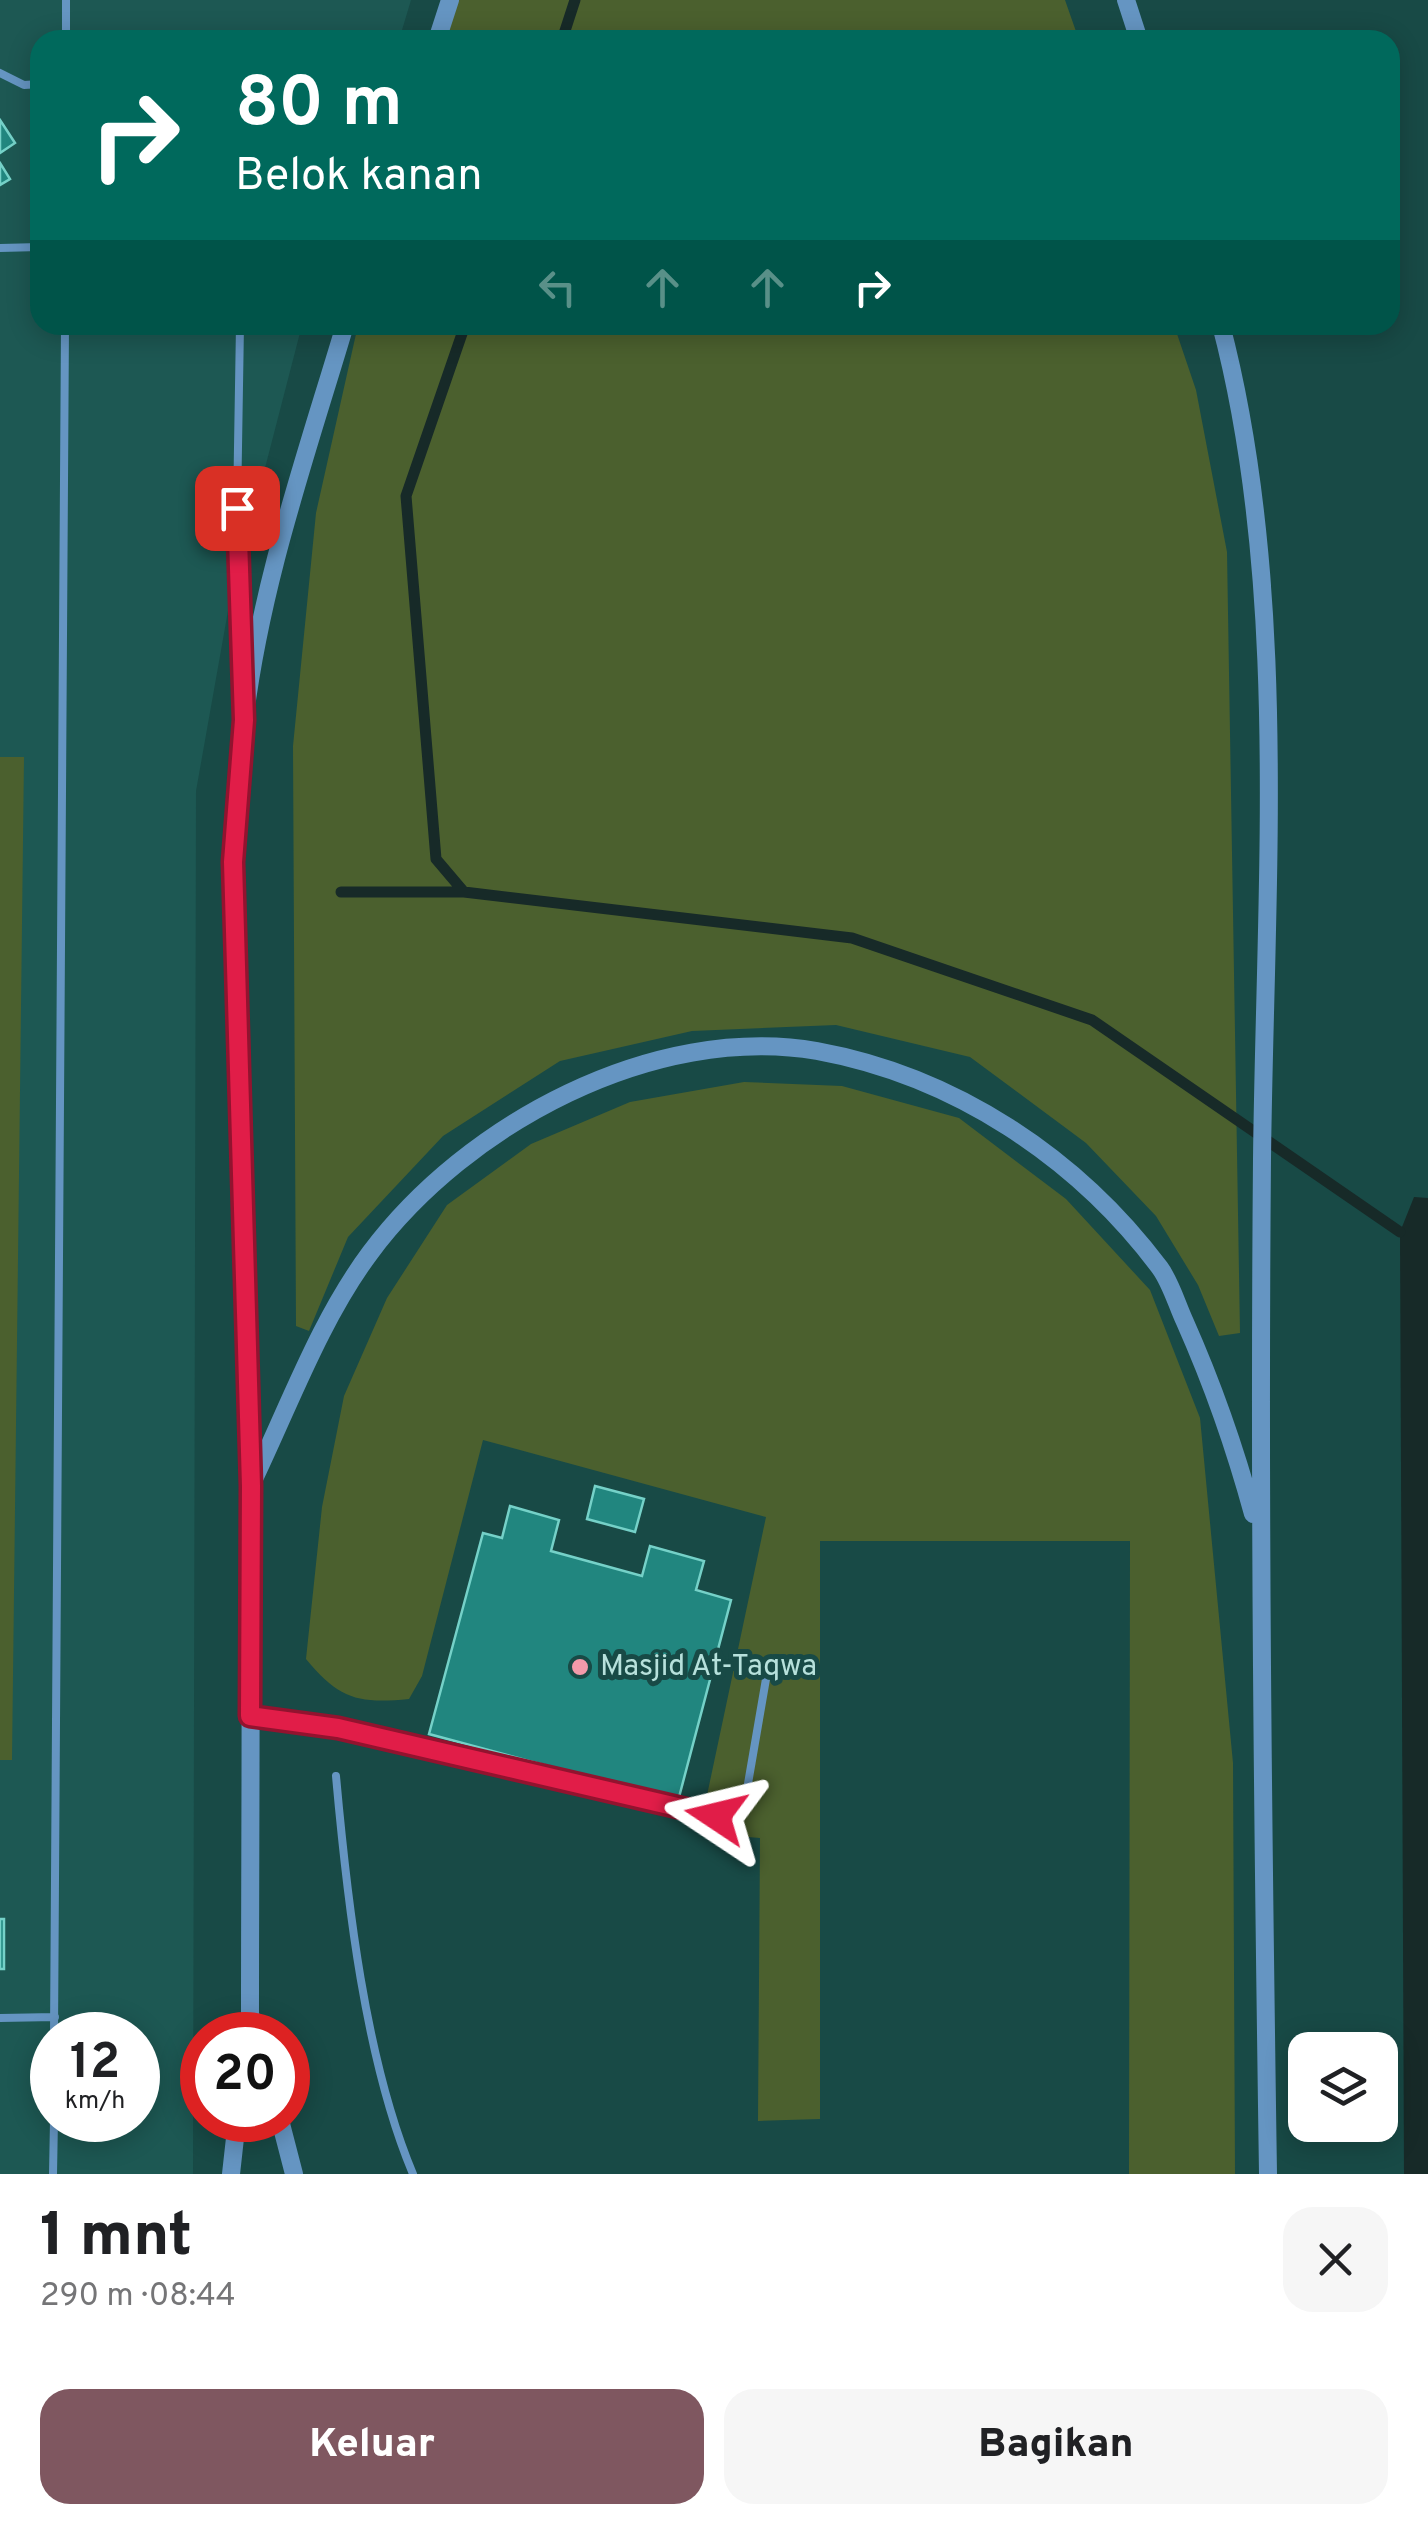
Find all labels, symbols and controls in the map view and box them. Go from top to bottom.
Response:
text: 80 m [235,62,403,151]
icon: right [70,70,200,200]
text: Belok kanan [235,149,483,206]
icon: left [530,260,585,315]
icon: ahead [635,260,690,315]
icon: ahead [740,260,795,315]
icon: right [845,260,900,315]
pin [195,466,280,551]
icon: arrive [210,481,265,536]
place label: Masjid At-Taqwa [600,1649,817,1686]
marker: Masjid At-Taqwa [569,1656,591,1678]
position arrow [664,1764,768,1868]
speed limit sign: 20 [180,2012,310,2142]
map controls [1288,2032,1398,2142]
button: layers [1288,2032,1398,2142]
text: 12 [70,2033,120,2096]
text: km/h [65,2086,125,2118]
text: 1 mnt [40,2201,192,2277]
button: close [1283,2207,1388,2312]
text: 290 m · 08:44 [40,2277,236,2317]
button: Keluar [40,2389,704,2504]
button: Bagikan [724,2389,1388,2504]

